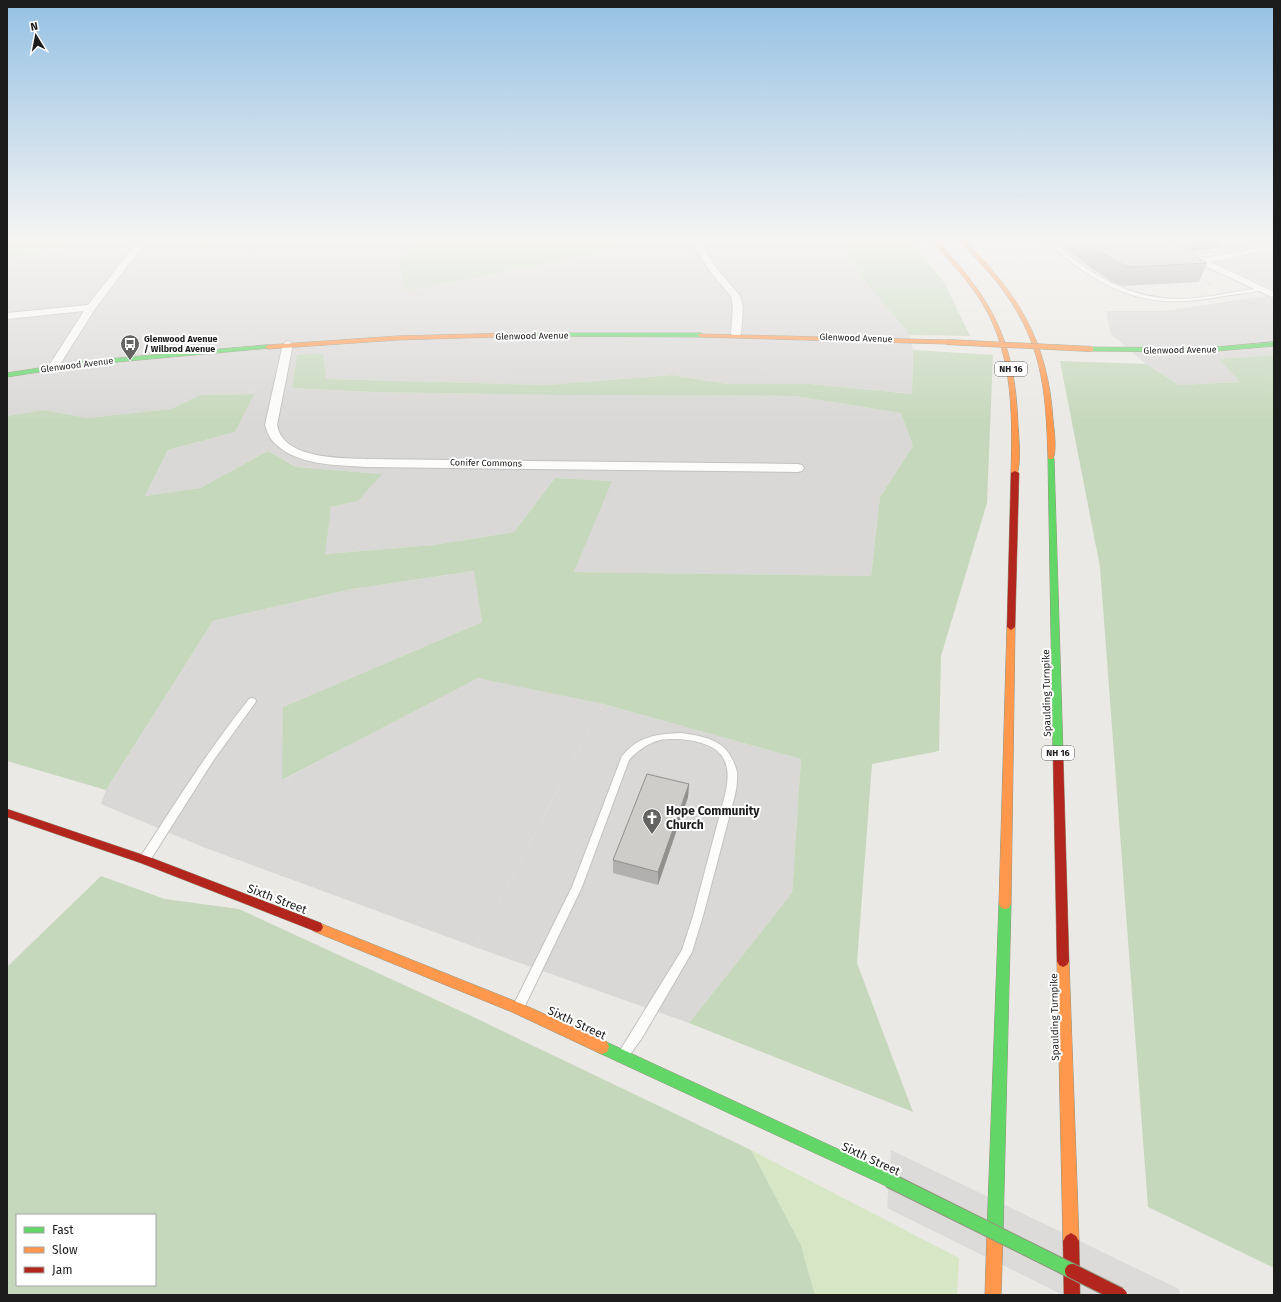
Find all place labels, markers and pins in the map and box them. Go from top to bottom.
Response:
bus stop icon: Glenwood Avenue / Wilbrod Avenue [119,333,141,361]
place label: Glenwood Avenue / Wilbrod Avenue [144,334,218,354]
place label: Hope Community Church [666,804,760,832]
church icon: Hope Community Church [641,807,663,835]

